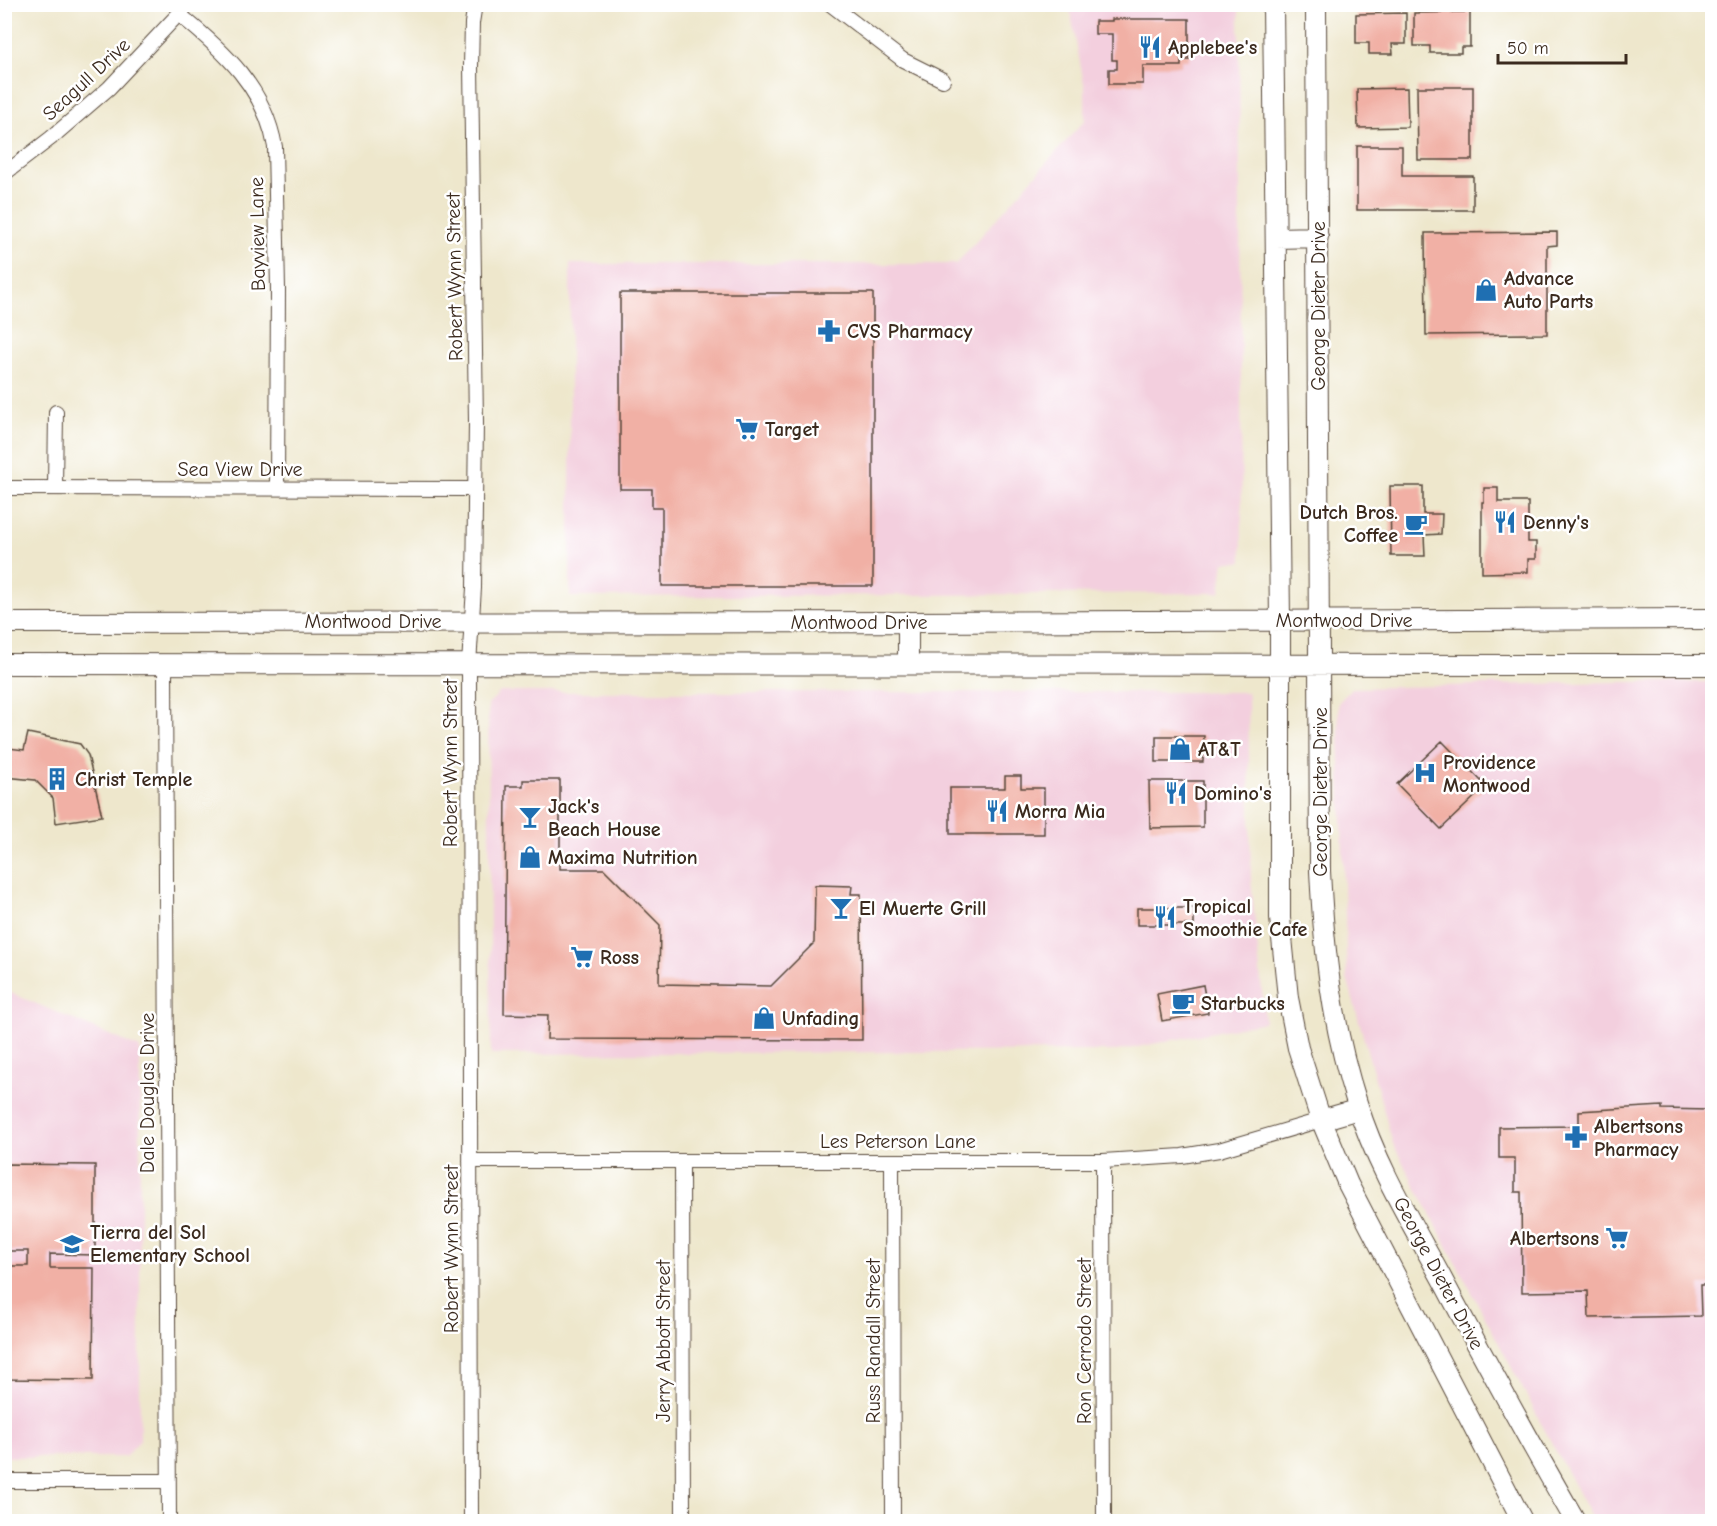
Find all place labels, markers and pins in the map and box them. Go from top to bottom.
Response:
restaurant icon: Applebee's [1137,34,1163,60]
place label: Applebee's [1168,36,1257,59]
place label: Advance Auto Parts [1504,267,1593,313]
shop icon: Advance Auto Parts [1473,277,1499,303]
pharmacy icon: CVS Pharmacy [816,318,842,344]
place label: CVS Pharmacy [847,320,973,343]
supermarket icon: Target [734,416,760,442]
place label: Target [765,418,819,441]
place label: Dutch Bros. Coffee [1300,501,1398,547]
restaurant icon: Denny's [1492,509,1518,535]
cafe icon: Dutch Bros. Coffee [1403,511,1429,537]
place label: Denny's [1523,511,1589,534]
shop icon: AT&T [1167,736,1193,762]
place label: AT&T [1198,738,1241,761]
place label: Providence Montwood [1443,751,1536,797]
hospital icon: Providence Montwood [1412,760,1438,786]
building icon: Christ Temple [44,766,70,792]
place label: Christ Temple [75,768,192,791]
restaurant icon: Domino's [1163,780,1189,806]
place label: Domino's [1194,782,1271,805]
place label: Jack's Beach House [548,795,661,841]
restaurant icon: Morra Mia [984,798,1010,824]
place label: Morra Mia [1015,800,1105,823]
bar icon: Jack's Beach House [517,804,543,830]
shop icon: Maxima Nutrition [517,844,543,870]
place label: Maxima Nutrition [548,846,698,869]
bar icon: El Muerte Grill [828,895,854,921]
place label: Tropical Smoothie Cafe [1183,895,1308,941]
place label: El Muerte Grill [859,897,987,920]
restaurant icon: Tropical Smoothie Cafe [1152,904,1178,930]
supermarket icon: Ross [569,944,595,970]
place label: Ross [600,946,639,969]
cafe icon: Starbucks [1170,990,1196,1016]
place label: Starbucks [1201,992,1285,1015]
shop icon: Unfading [751,1005,777,1031]
place label: Unfading [782,1007,860,1030]
place label: Albertsons Pharmacy [1594,1115,1683,1161]
pharmacy icon: Albertsons Pharmacy [1563,1124,1589,1150]
place label: Tierra del Sol Elementary School [90,1221,250,1267]
supermarket icon: Albertsons [1604,1225,1630,1251]
place label: Albertsons [1510,1227,1599,1250]
school or university icon: Tierra del Sol Elementary School [59,1231,85,1257]

